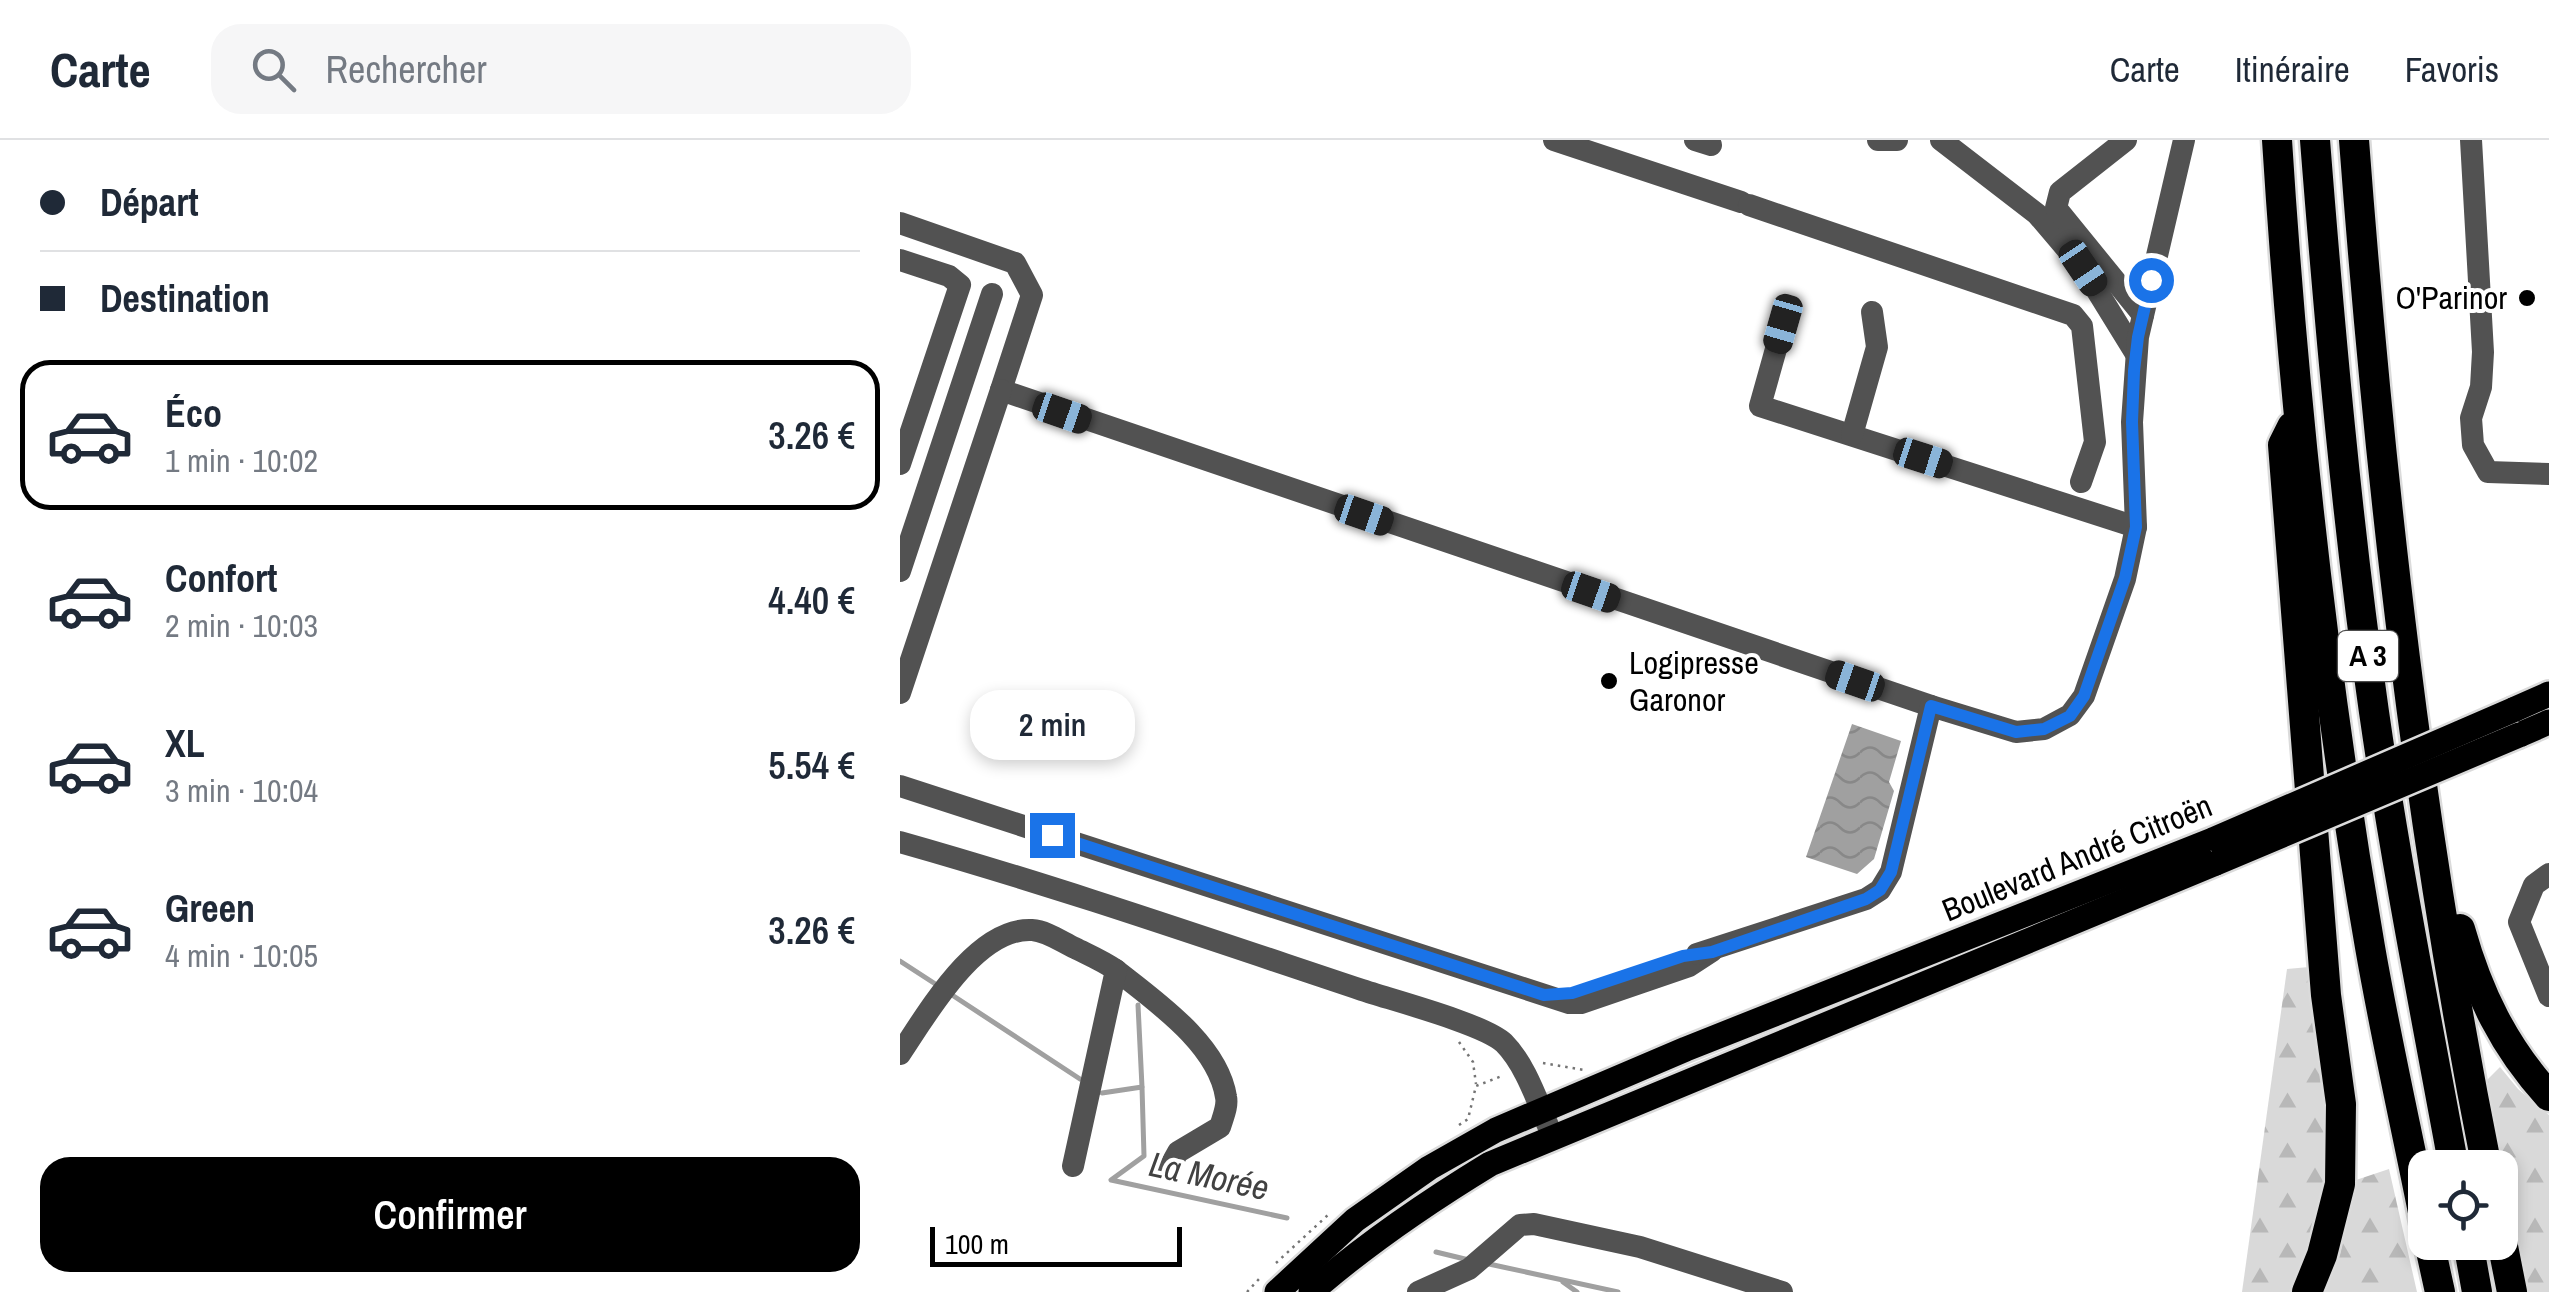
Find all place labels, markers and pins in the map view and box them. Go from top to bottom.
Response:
place label: O'Parinor [2396,276,2507,319]
marker: O'Parinor [2516,287,2538,309]
place label: Logipresse Garonor [1629,641,1759,721]
marker: Logipresse Garonor [1598,670,1620,692]

